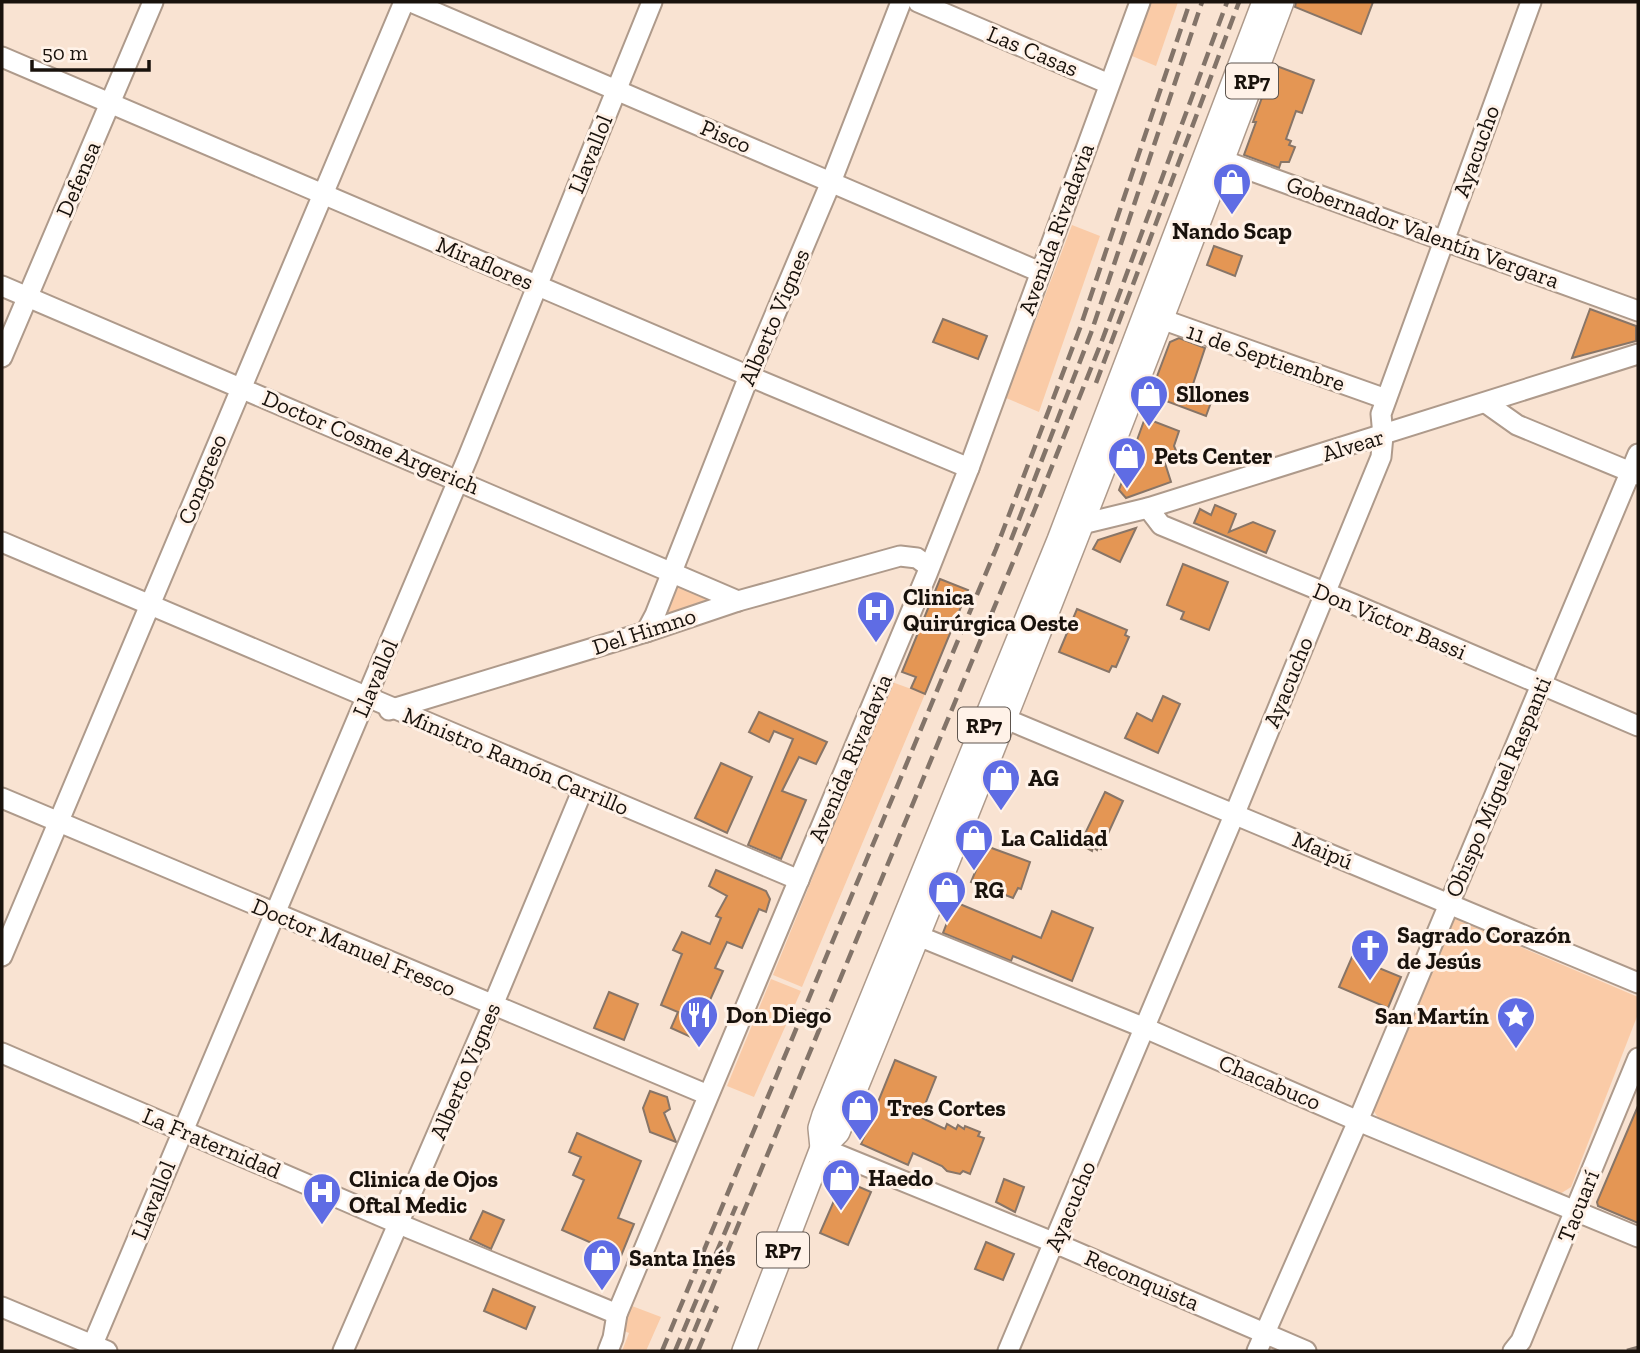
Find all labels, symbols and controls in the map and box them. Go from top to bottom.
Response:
street label: Las Casas [983,19,1083,83]
scale bar [32,28,149,72]
text: 50 m [42,40,88,65]
road number: RP7 [1226,64,1278,98]
street label: Ayacucho [1446,101,1506,201]
street label: Llavallol [562,111,618,197]
street label: Pisco [697,113,755,159]
street label: Defensa [50,137,106,221]
street label: Avenida Rivadavia [1012,140,1100,318]
shop icon: Nando Scap [1211,161,1253,216]
street label: Gobernador Valentín Vergara [1283,170,1563,294]
place label: Nando Scap [1172,217,1292,245]
street label: Miraflores [432,230,538,296]
street label: Alberto Vignes [733,244,815,390]
street label: 11 de Septiembre [1183,317,1349,397]
shop icon: Sllones [1128,373,1170,428]
place label: Sllones [1176,380,1249,408]
street label: Doctor Cosme Argerich [258,384,484,500]
street label: Alvear [1318,422,1388,468]
street label: Congreso [171,430,233,528]
shop icon: Pets Center [1106,435,1148,490]
place label: Pets Center [1154,442,1272,470]
street label: Don Víctor Bassi [1309,576,1471,666]
place label: Clinica Quirúrgica Oeste [903,583,1079,637]
hospital icon: Clinica Quirúrgica Oeste [855,589,897,644]
street label: Del Himno [589,601,699,661]
street label: Ayacucho [1257,632,1319,732]
street label: Llavallol [346,635,404,721]
street label: Avenida Rivadavia [802,670,898,846]
street label: Obispo Miguel Raspanti [1439,673,1557,901]
street label: Ministro Ramón Carrillo [399,701,633,821]
road number: RP7 [958,708,1010,742]
shop icon: AG [980,757,1022,812]
place label: AG [1028,764,1059,792]
shop icon: La Calidad [953,817,995,872]
place label: La Calidad [1001,824,1108,852]
street label: Maipú [1288,825,1358,875]
shop icon: RG [926,869,968,924]
place label: RG [974,876,1005,904]
street label: Doctor Manuel Fresco [248,891,460,1003]
place label: Sagrado Corazón de Jesús [1397,921,1571,975]
church icon: Sagrado Corazón de Jesús [1349,927,1391,982]
restaurant icon: Don Diego [678,994,720,1049]
place icon: San Martín [1495,995,1537,1050]
street label: Alberto Vignes [424,998,506,1144]
place label: Don Diego [726,1001,831,1029]
place label: San Martín [1375,1002,1489,1030]
street label: Chacabuco [1215,1048,1325,1116]
shop icon: Tres Cortes [839,1087,881,1142]
place label: Tres Cortes [887,1094,1006,1122]
street label: La Fraternidad [139,1101,286,1185]
street label: Llavallol [125,1157,181,1243]
shop icon: Haedo [820,1157,862,1212]
street label: Ayacucho [1038,1157,1102,1255]
place label: Haedo [868,1164,933,1192]
place label: Clinica de Ojos Oftal Medic [349,1165,498,1219]
street label: Tacuarí [1551,1166,1605,1246]
hospital icon: Clinica de Ojos Oftal Medic [301,1171,343,1226]
road number: RP7 [757,1232,809,1268]
shop icon: Santa Inés [581,1237,623,1292]
street label: Reconquista [1081,1243,1203,1317]
place label: Santa Inés [629,1244,735,1272]

